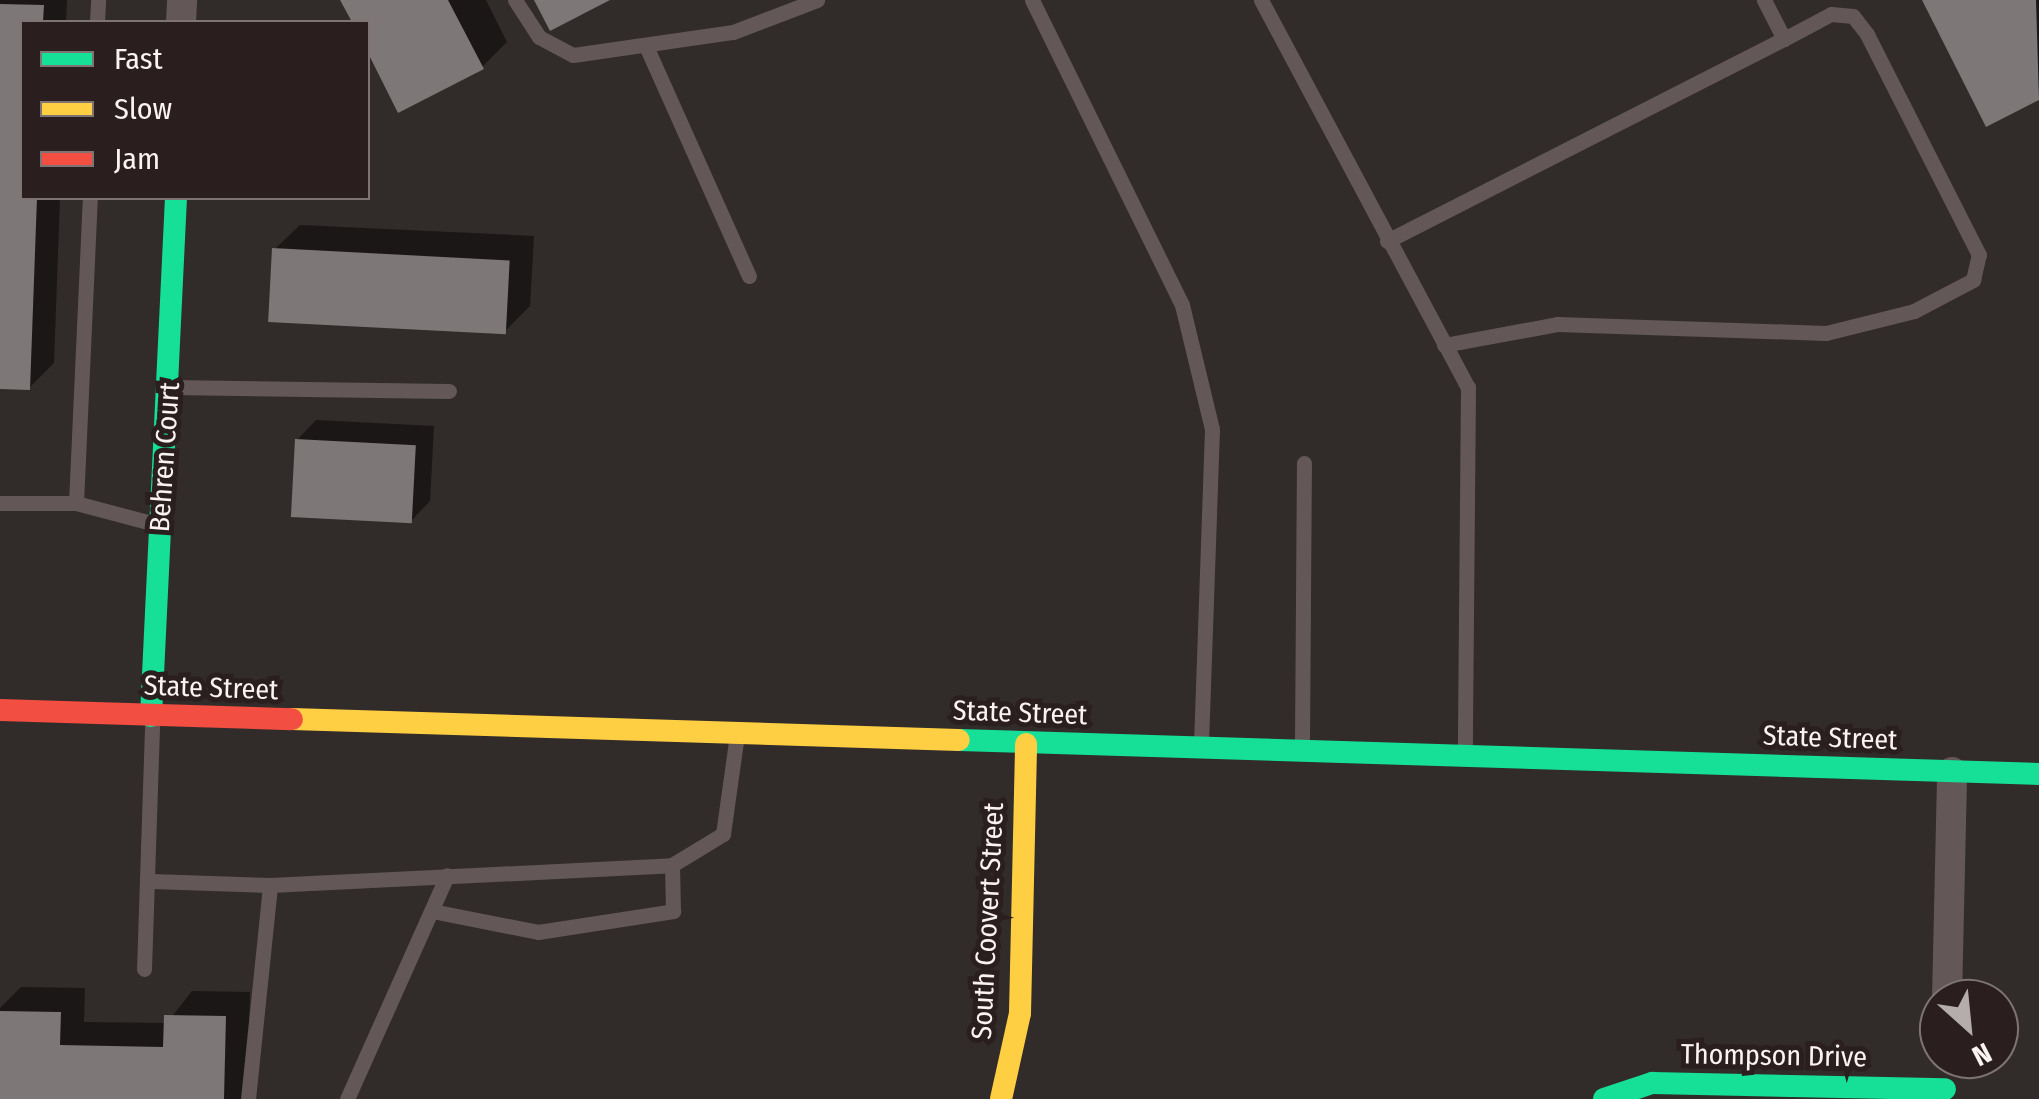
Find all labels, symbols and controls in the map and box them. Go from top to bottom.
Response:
legend [20,20,370,200]
text: Fast [114,41,162,77]
text: Slow [114,91,172,127]
text: Jam [114,141,160,177]
street label: Behren Court [143,381,187,533]
street label: State Street [143,669,279,707]
street label: State Street [952,694,1088,732]
street label: State Street [1762,719,1898,757]
street label: South Coovert Street [965,802,1011,1040]
north arrow [1919,979,2019,1079]
text: N [1967,1036,1997,1073]
street label: Thompson Drive [1681,1038,1867,1074]

